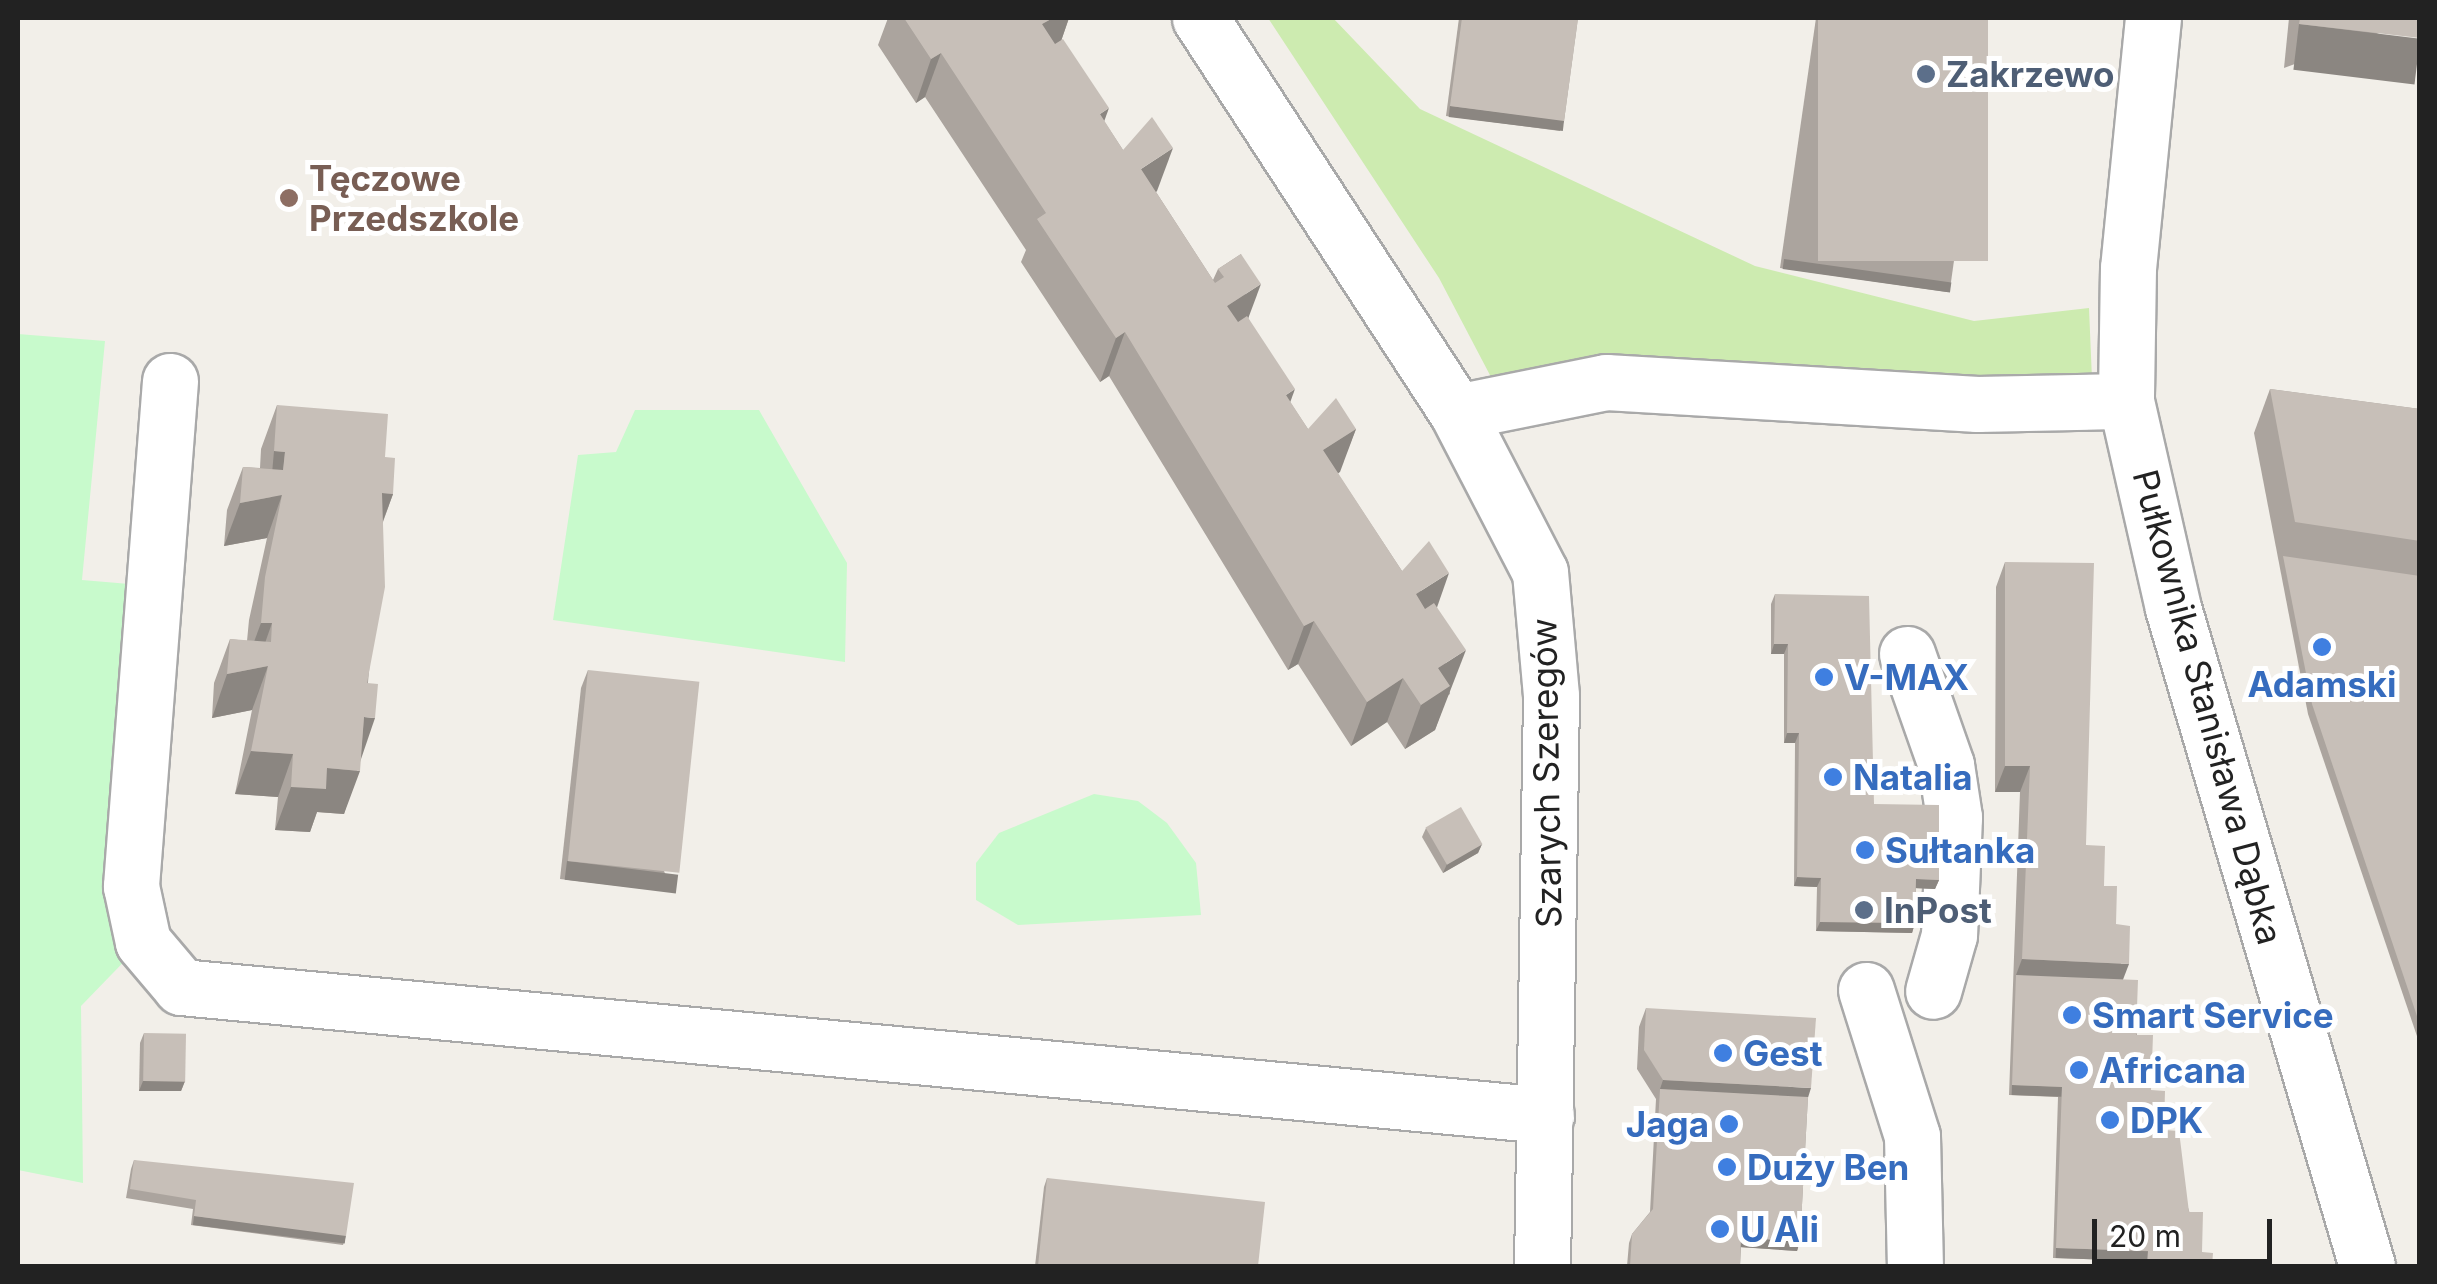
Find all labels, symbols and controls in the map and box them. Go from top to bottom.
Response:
place label: Zakrzewo [1946,53,2115,95]
marker: Zakrzewo [1915,63,1937,85]
place label: Tęczowe Przedszkole [309,157,519,239]
marker: Tęczowe Przedszkole [278,187,300,209]
street label: Pułkownika Stanisława Dąbka [2124,465,2292,949]
street label: Szarych Szeregów [1522,618,1570,928]
marker: Adamski [2311,636,2333,658]
place label: V-MAX [1844,656,1969,698]
place label: Adamski [2247,663,2397,705]
marker: V-MAX [1813,666,1835,688]
place label: Natalia [1853,756,1973,798]
marker: Natalia [1822,766,1844,788]
place label: Sułtanka [1885,829,2035,871]
marker: Sułtanka [1854,839,1876,861]
place label: InPost [1884,889,1992,931]
marker: InPost [1853,899,1875,921]
place label: Smart Service [2092,994,2334,1036]
marker: Smart Service [2061,1004,2083,1026]
place label: Gest [1743,1032,1823,1074]
marker: Gest [1712,1042,1734,1064]
place label: Africana [2099,1049,2246,1091]
marker: Africana [2068,1059,2090,1081]
place label: DPK [2130,1099,2203,1141]
place label: Jaga [1626,1103,1709,1145]
marker: DPK [2099,1109,2121,1131]
marker: Jaga [1718,1113,1740,1135]
place label: Duży Ben [1747,1146,1909,1188]
marker: Duży Ben [1716,1156,1738,1178]
scale bar [2097,1199,2277,1261]
place label: U Ali [1740,1208,1819,1250]
marker: U Ali [1709,1218,1731,1240]
text: 20 m [2109,1218,2181,1254]

